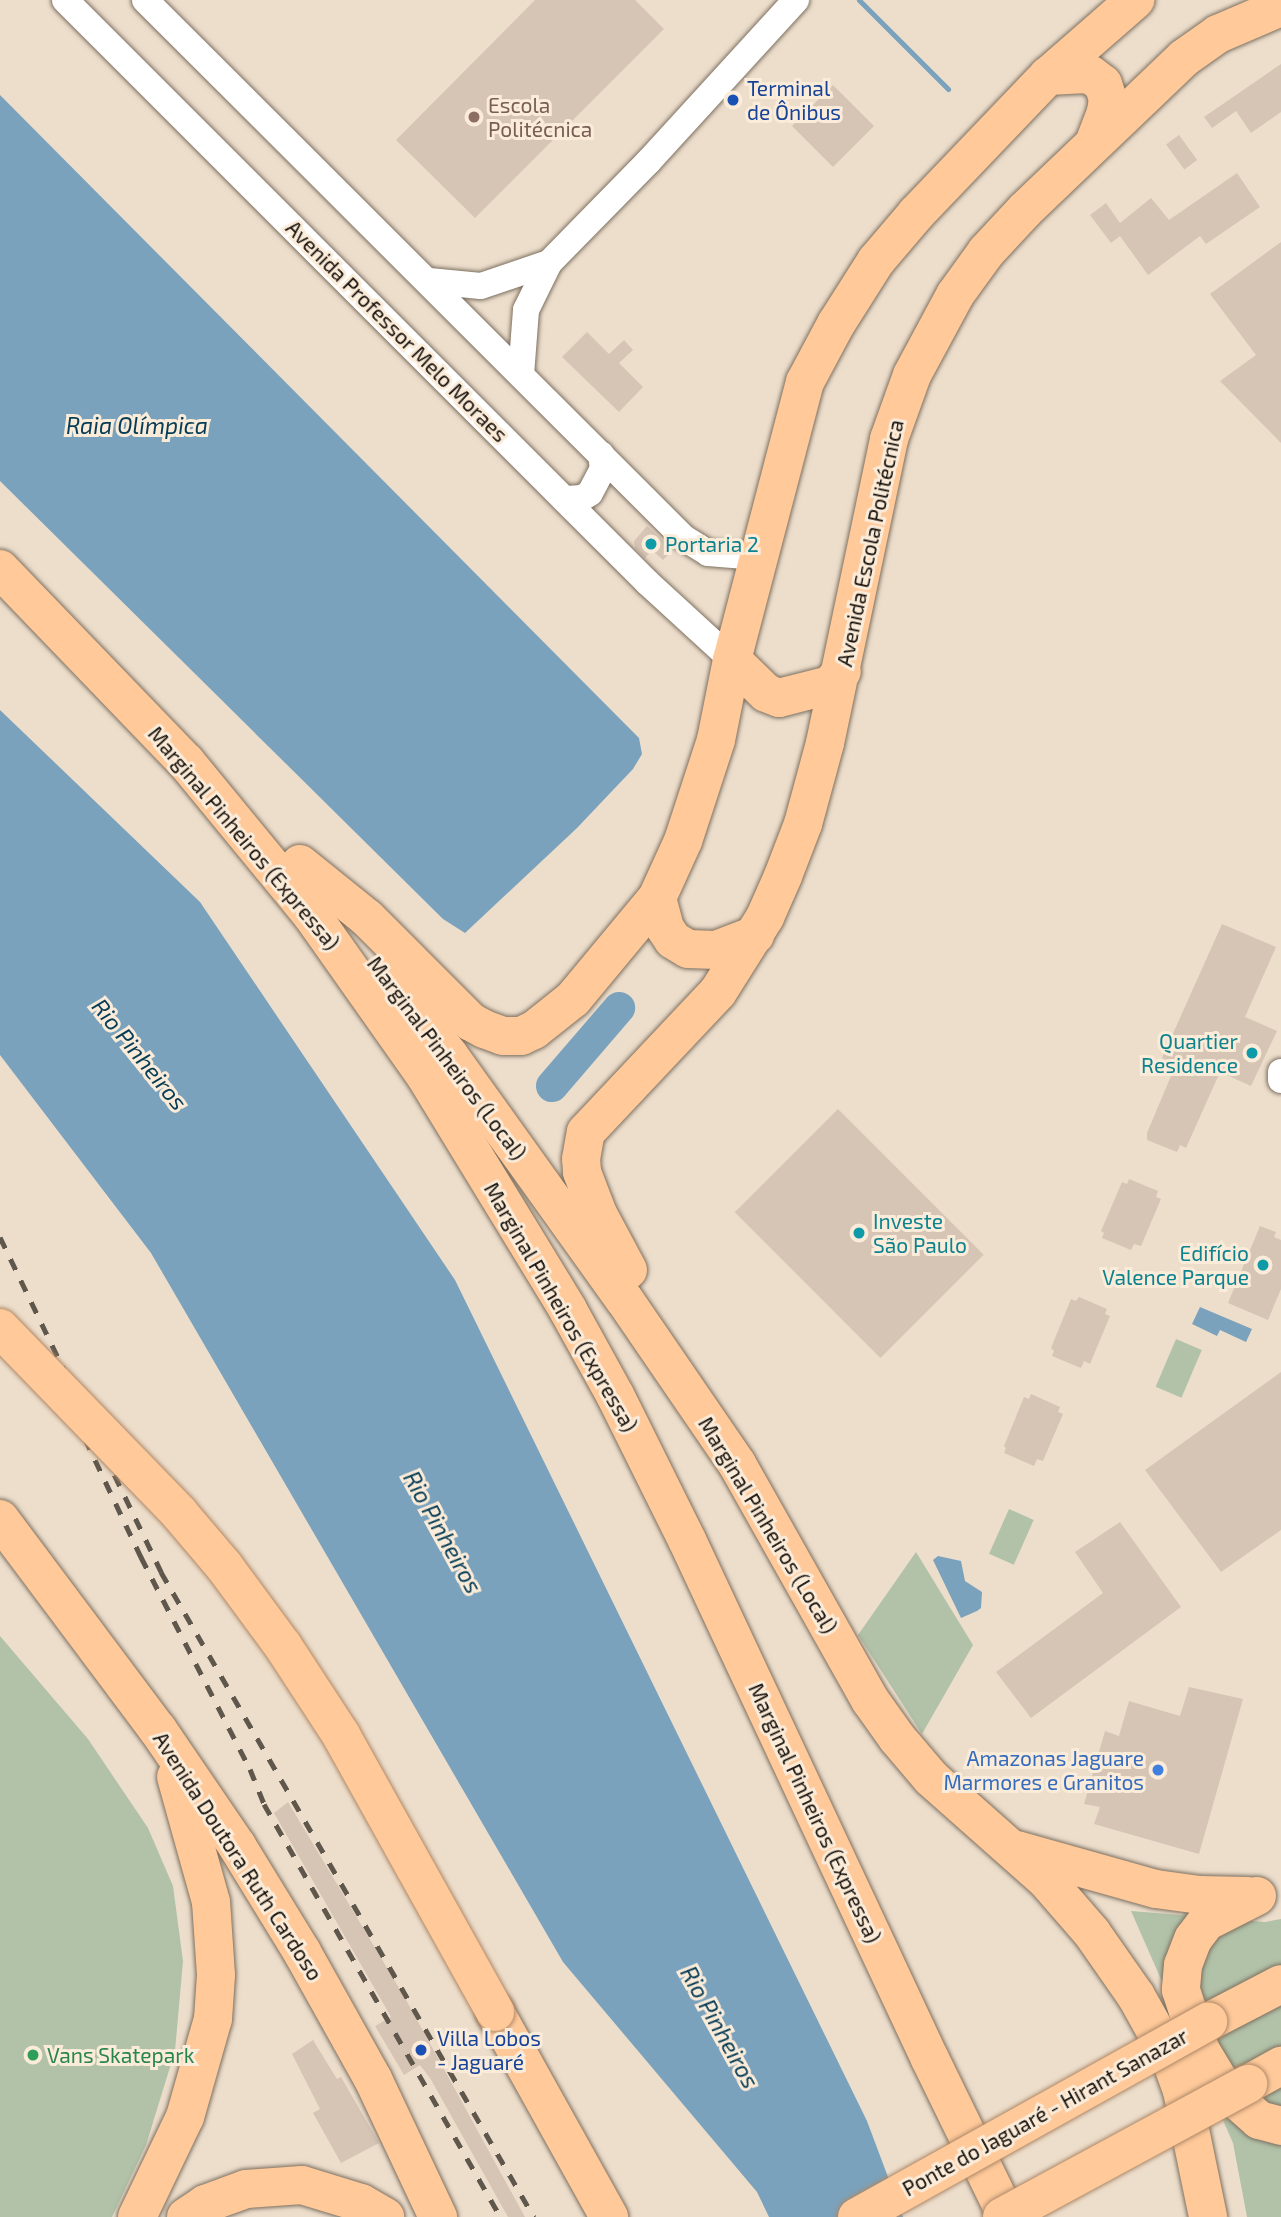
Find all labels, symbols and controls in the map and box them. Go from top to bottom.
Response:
place label: Terminal de Ônibus [747,75,841,125]
place label: Escola Politécnica [488,92,592,142]
marker: Terminal de Ônibus [725,92,741,108]
marker: Escola Politécnica [466,109,482,125]
street label: Avenida Professor Melo Moraes [281,215,513,447]
water label: Raia Olímpica [66,411,208,439]
street label: Avenida Escola Politécnica [831,417,909,669]
place label: Portaria 2 [665,531,759,557]
marker: Portaria 2 [643,536,659,552]
street label: Marginal Pinheiros (Expressa) [143,721,345,955]
street label: Marginal Pinheiros (Local) [362,951,532,1165]
water label: Rio Pinheiros [87,993,193,1115]
place label: Quartier Residence [1141,1028,1238,1078]
marker: Quartier Residence [1244,1045,1260,1061]
street label: Marginal Pinheiros (Expressa) [479,1178,643,1436]
place label: Investe São Paulo [873,1208,967,1258]
marker: Investe São Paulo [851,1225,867,1241]
place label: Edifício Valence Parque [1102,1240,1249,1290]
marker: Edifício Valence Parque [1255,1257,1271,1273]
street label: Marginal Pinheiros (Local) [693,1412,843,1638]
water label: Rio Pinheiros [398,1466,488,1598]
street label: Marginal Pinheiros (Expressa) [743,1679,887,1947]
street label: Avenida Doutora Ruth Cardoso [148,1727,328,1985]
place label: Amazonas Jaguare Marmores e Granitos [943,1745,1144,1795]
marker: Amazonas Jaguare Marmores e Granitos [1150,1762,1166,1778]
water label: Rio Pinheiros [675,1961,765,2093]
street label: Ponte do Jaguaré - Hirant Sanazar [898,2023,1192,2201]
place label: Villa Lobos - Jaguaré [437,2025,541,2075]
marker: Villa Lobos - Jaguaré [411,2040,431,2060]
place label: Vans Skatepark [47,2042,194,2068]
marker: Vans Skatepark [25,2047,41,2063]

